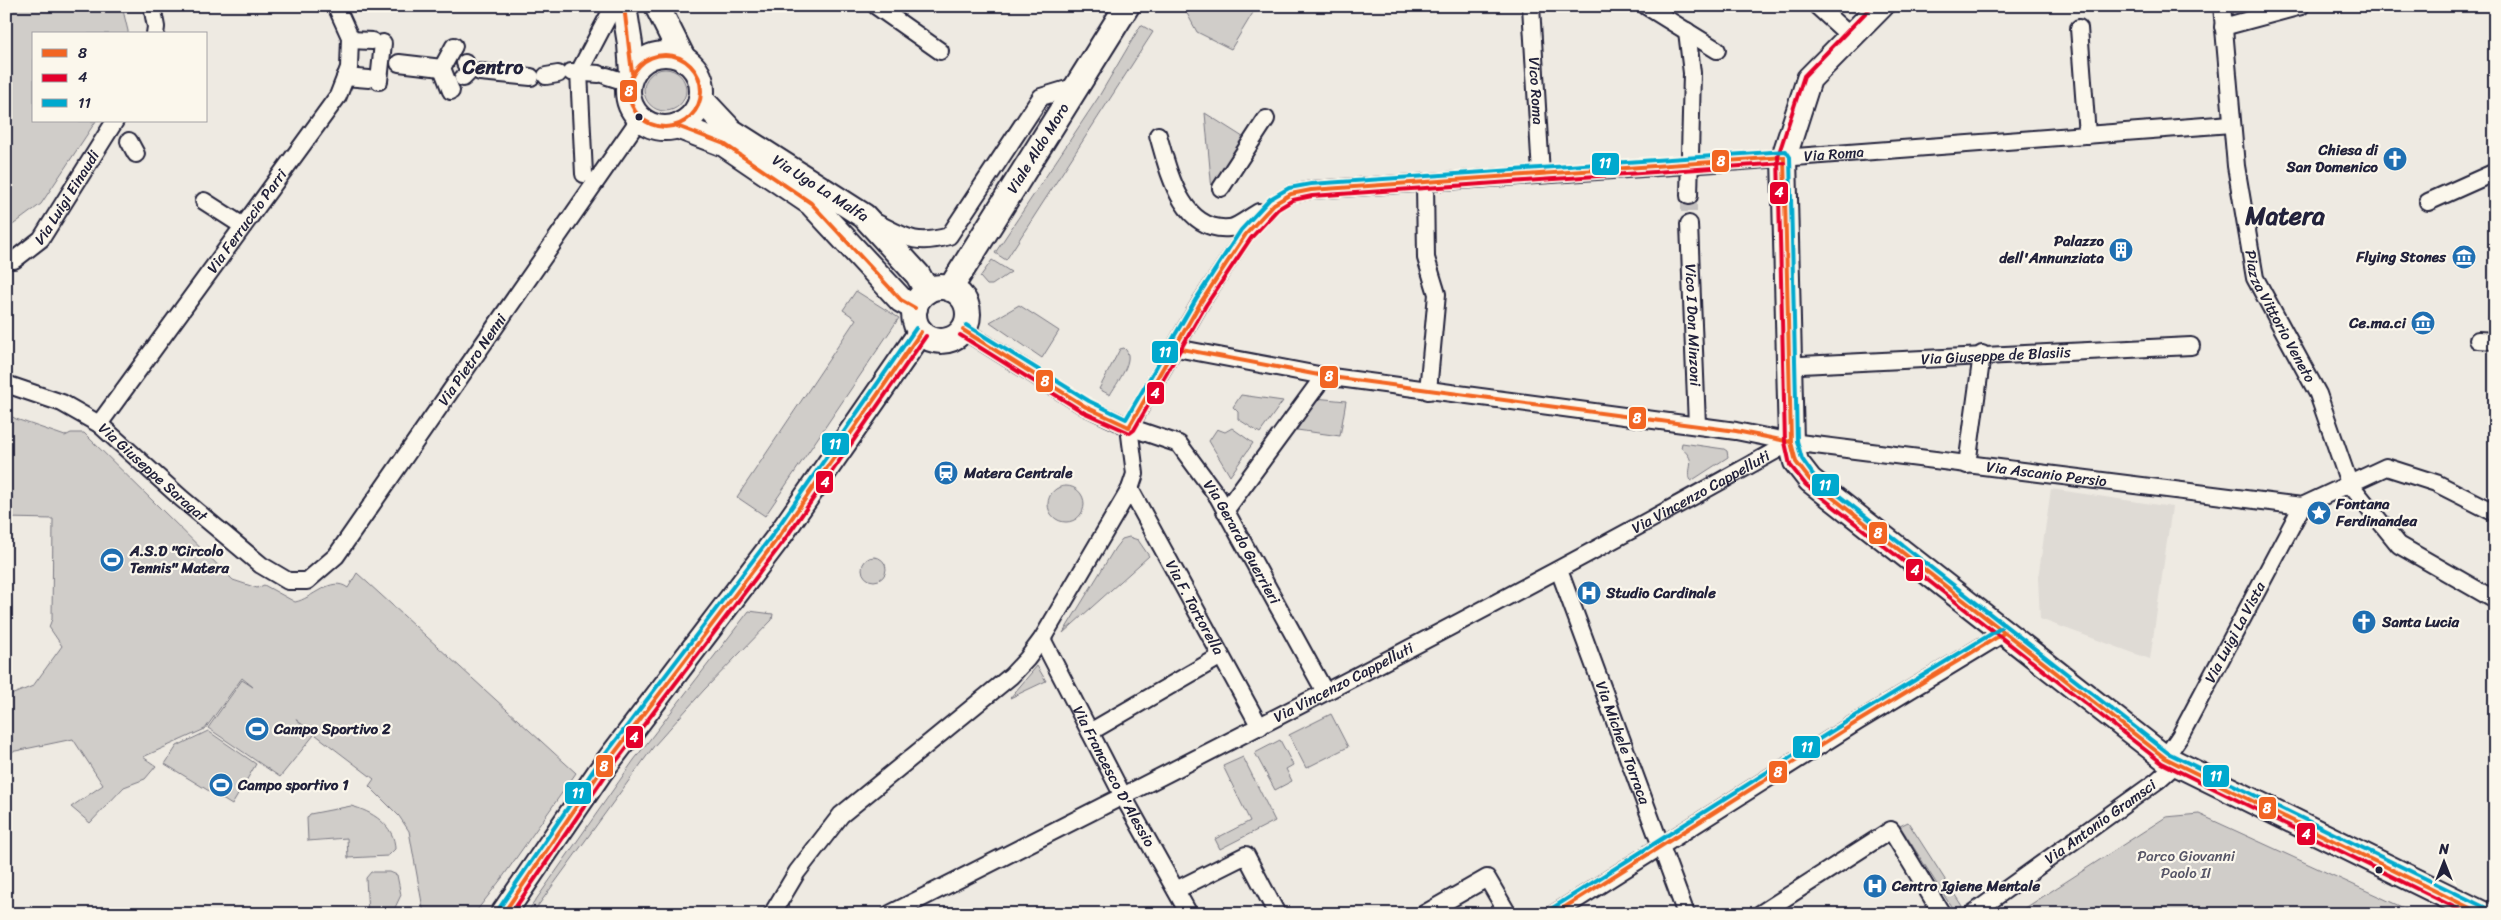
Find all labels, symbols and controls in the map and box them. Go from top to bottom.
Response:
legend [32,32,208,122]
text: 8 [78,40,87,66]
district label: Centro [462,50,524,85]
street label: Vico Roma [1521,56,1551,126]
text: 4 [78,64,87,90]
line badge: 8 [619,79,638,103]
text: 8 [624,79,634,104]
text: 11 [78,90,91,116]
street label: Viale Aldo Moro [1000,97,1077,199]
unlabelled marker [634,112,644,122]
place label: Chiesa di San Domenico [2285,137,2379,180]
street label: Via Roma [1803,139,1865,169]
street label: Via Luigi Einaudi [29,145,107,252]
church icon: Chiesa di San Domenico [2382,146,2408,172]
street label: Via Ugo La Malfa [767,147,874,229]
line badge: 8 [1711,149,1730,173]
text: 8 [1716,149,1726,174]
text: 11 [1599,151,1611,176]
line badge: 11 [1591,152,1620,176]
street label: Via Ferruccio Parri [200,163,294,279]
text: 4 [1774,180,1784,205]
line badge: 4 [1769,181,1789,205]
district label: Matera [2244,193,2325,238]
place label: Palazzo dell'Annunziata [1999,228,2105,271]
building icon: Palazzo dell'Annunziata [2108,237,2134,263]
place label: Flying Stones [2355,244,2447,270]
museum icon: Flying Stones [2451,244,2477,270]
street label: Piazza Vittorio Veneto [2237,248,2323,388]
street label: Vico I Don Minzoni [1678,263,1708,387]
street label: Via Pietro Nenni [431,308,514,411]
place label: Ce.ma.ci [2348,310,2407,336]
museum icon: Ce.ma.ci [2410,310,2436,336]
street label: Via Giuseppe de Blasiis [1920,339,2071,372]
line badge: 11 [1151,340,1179,364]
text: 11 [1159,340,1171,365]
text: 8 [1324,364,1334,389]
line badge: 8 [1319,365,1339,389]
line badge: 8 [1035,369,1054,393]
text: 8 [1040,369,1050,394]
line badge: 4 [1146,381,1165,405]
text: 4 [1150,381,1160,406]
line badge: 8 [1628,406,1647,430]
text: 8 [1632,406,1642,431]
street label: Via Giuseppe Saragat [92,416,214,529]
line badge: 11 [821,432,850,456]
text: 11 [829,432,841,457]
street label: Via Vincenzo Cappelluti [1627,443,1776,541]
street label: Via Ascanio Persio [1985,454,2109,494]
station icon: Matera Centrale [933,460,959,486]
place label: Matera Centrale [963,460,1073,486]
line badge: 4 [815,470,834,494]
text: 4 [820,470,830,495]
line badge: 11 [1811,473,1840,497]
text: 11 [1819,473,1831,498]
street label: Via Gerardo Guerrieri [1196,474,1288,610]
place label: Fontana Ferdinandea [2335,491,2417,534]
place icon: Fontana Ferdinandea [2306,500,2332,526]
line badge: 8 [1868,521,1888,545]
text: 8 [1873,521,1883,546]
place label: A.S.D "Circolo Tennis" Matera [129,538,229,581]
sports icon: A.S.D "Circolo Tennis" Matera [99,547,125,573]
street label: Via F. Tortorella [1158,555,1232,660]
line badge: 4 [1905,558,1924,582]
text: 4 [1910,558,1920,583]
street label: Via Luigi La Vista [2197,576,2273,688]
hospital icon: Studio Cardinale [1576,580,1602,606]
place label: Studio Cardinale [1605,580,1716,606]
church icon: Santa Lucia [2351,609,2377,635]
place label: Santa Lucia [2381,609,2460,635]
street label: Via Vincenzo Cappelluti [1269,635,1419,730]
street label: Via Michele Torraca [1588,677,1658,808]
street label: Via Francesco D'Alessio [1065,701,1162,852]
sports icon: Campo Sportivo 2 [244,716,270,742]
place label: Campo Sportivo 2 [273,716,391,742]
line badge: 4 [625,725,644,749]
text: 4 [629,725,639,750]
line badge: 11 [1792,735,1821,759]
text: 11 [1801,735,1813,760]
line badge: 8 [595,754,614,778]
text: 8 [599,754,609,779]
line badge: 8 [1768,760,1788,784]
text: 8 [1773,760,1783,785]
line badge: 11 [2202,764,2230,788]
text: 11 [2210,764,2222,789]
sports icon: Campo sportivo 1 [208,772,234,798]
place label: Campo sportivo 1 [237,772,349,798]
street label: Via Antonio Gramsci [2039,772,2162,871]
line badge: 11 [564,781,592,805]
text: 11 [572,781,584,806]
line badge: 8 [2258,796,2277,820]
text: 8 [2262,796,2272,821]
line badge: 4 [2296,822,2316,846]
text: 4 [2301,822,2311,847]
text: N [2438,837,2449,862]
north arrow [2418,838,2468,888]
park label: Parco Giovanni Paolo II [2137,843,2236,886]
unlabelled marker [2374,865,2384,875]
hospital icon: Centro Igiene Mentale [1862,873,1888,899]
place label: Centro Igiene Mentale [1891,873,2040,899]

